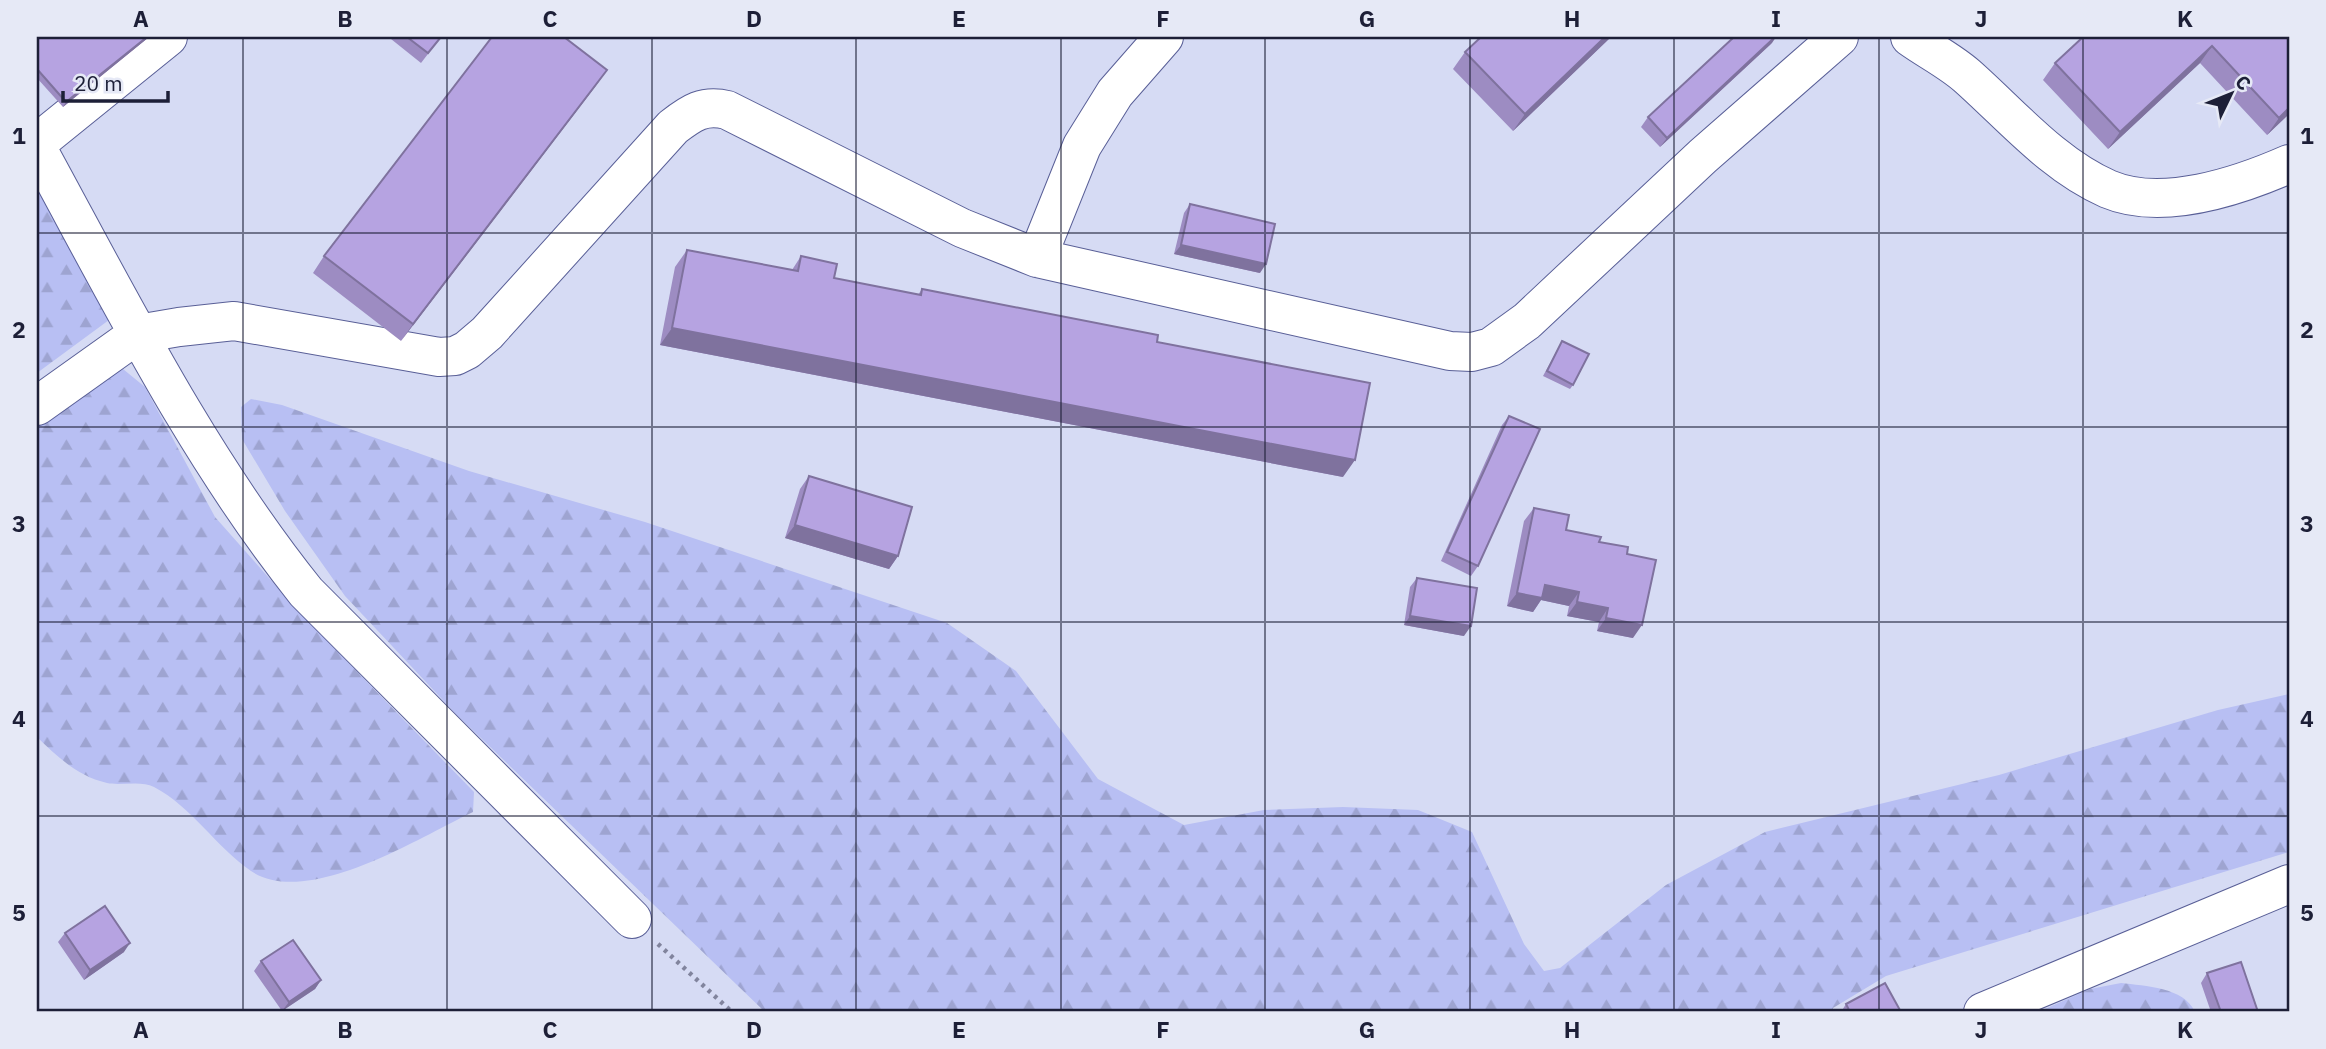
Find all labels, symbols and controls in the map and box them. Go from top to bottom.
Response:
text: A [133,3,149,33]
text: B [337,3,353,33]
text: C [543,3,558,33]
text: D [746,3,762,33]
text: E [952,3,966,33]
text: F [1156,3,1170,33]
text: G [1359,3,1375,33]
text: H [1564,3,1580,33]
text: I [1771,3,1781,33]
text: J [1975,3,1987,33]
text: K [2177,3,2193,33]
scale bar [63,60,168,104]
north arrow [2196,60,2266,130]
text: 20 m [74,69,123,97]
text: С [2230,70,2256,95]
text: 1 [12,120,26,150]
text: 1 [2300,120,2314,150]
text: 2 [12,314,26,344]
text: 2 [2300,314,2314,344]
text: 3 [12,508,26,538]
text: 3 [2300,508,2314,538]
text: 4 [12,703,26,733]
text: 4 [2300,703,2314,733]
text: 5 [12,897,26,927]
text: 5 [2300,897,2314,927]
text: A [133,1014,149,1044]
text: B [337,1014,353,1044]
text: C [543,1014,558,1044]
text: D [746,1014,762,1044]
text: E [952,1014,966,1044]
text: F [1156,1014,1170,1044]
text: G [1359,1014,1375,1044]
text: H [1564,1014,1580,1044]
text: I [1771,1014,1781,1044]
text: J [1975,1014,1987,1044]
text: K [2177,1014,2193,1044]

